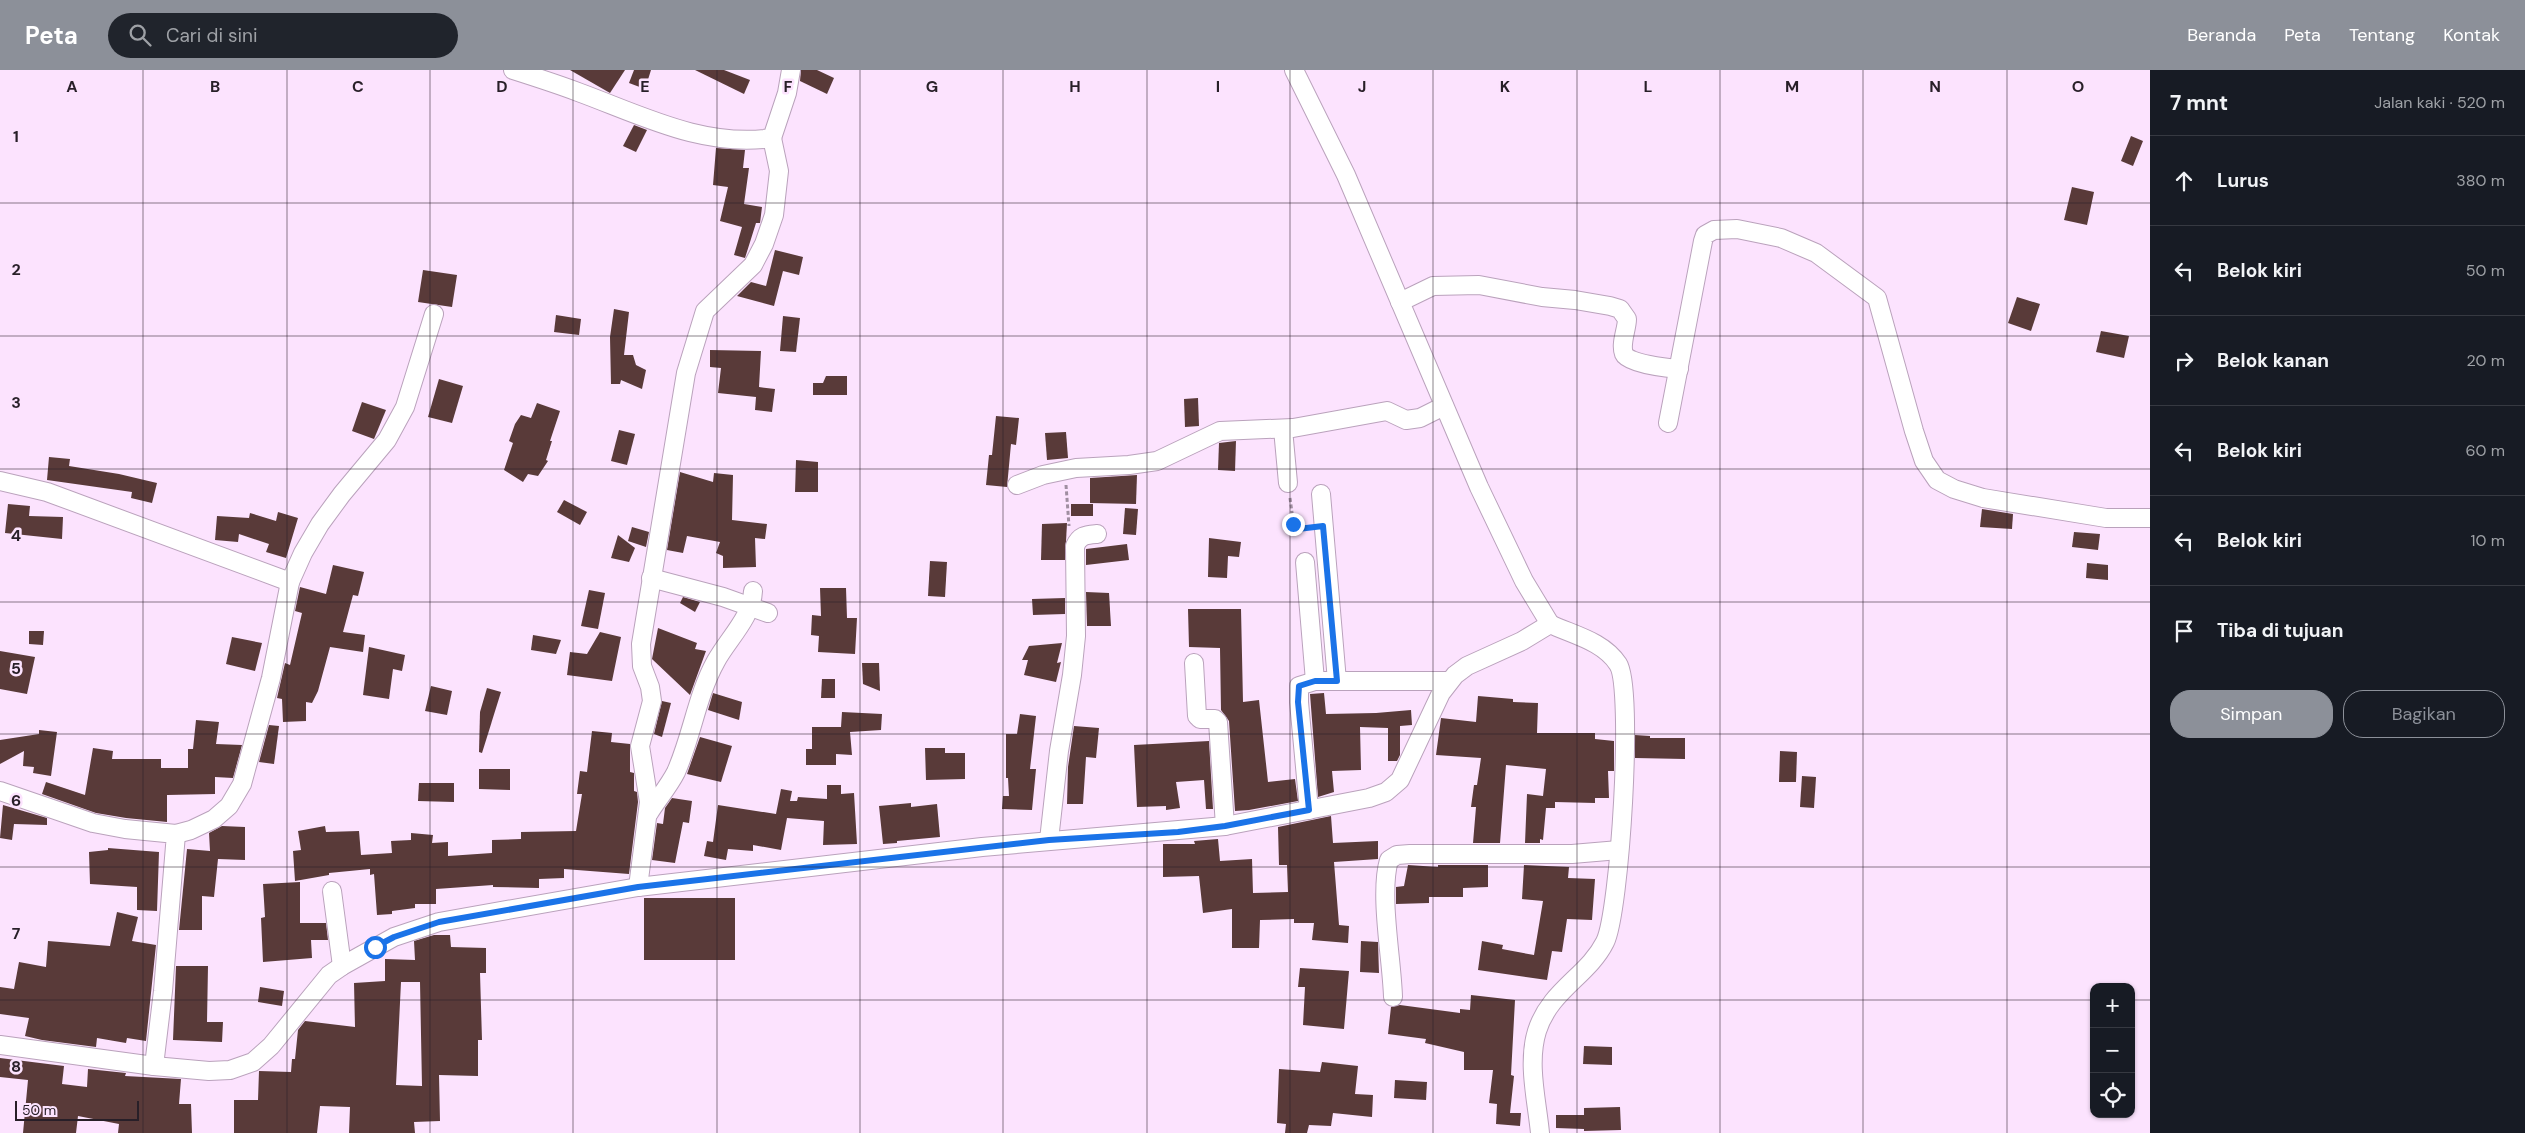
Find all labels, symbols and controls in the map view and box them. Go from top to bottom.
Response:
search box [108,13,458,58]
text: Peta [25,20,78,51]
icon: search [126,21,154,49]
text: Cari di sini [166,23,258,48]
text: Beranda [2187,23,2256,47]
text: Peta [2284,23,2321,47]
text: Tentang [2349,23,2415,47]
text: Kontak [2443,23,2500,47]
text: A [66,76,78,97]
text: B [210,76,220,97]
text: C [352,76,364,97]
text: D [496,76,508,97]
text: E [640,76,650,97]
text: F [784,76,793,97]
text: G [926,76,938,97]
text: H [1069,76,1081,97]
text: I [1216,76,1220,97]
text: J [1358,76,1366,97]
text: K [1500,76,1511,97]
text: L [1644,76,1653,97]
text: M [1785,76,1799,97]
text: N [1929,76,1941,97]
text: O [2072,76,2084,97]
text: 7 mnt [2170,89,2228,117]
text: Jalan kaki · 520 m [2374,92,2505,113]
text: 1 [13,126,19,147]
icon: ahead [2170,167,2198,195]
text: Lurus [2217,168,2269,193]
text: 380 m [2456,170,2505,191]
icon: left [2170,257,2198,285]
text: Belok kiri [2217,258,2302,283]
text: 2 [11,259,21,280]
text: 50 m [2466,260,2505,281]
icon: right [2170,347,2198,375]
text: Belok kanan [2217,348,2329,373]
text: 20 m [2466,350,2505,371]
text: 3 [11,392,21,413]
icon: left [2170,437,2198,465]
text: Belok kiri [2217,438,2302,463]
text: 60 m [2465,440,2505,461]
route end [1282,513,1305,536]
text: 4 [11,525,21,546]
icon: left [2170,527,2198,555]
text: Belok kiri [2217,528,2302,553]
text: 10 m [2471,530,2505,551]
icon: arrive [2170,617,2198,645]
text: Tiba di tujuan [2217,618,2343,643]
text: 5 [11,658,21,679]
button: Simpan [2170,690,2333,738]
button: Bagikan [2343,690,2505,738]
text: 6 [11,790,21,811]
text: 7 [12,923,21,944]
route start [364,936,387,959]
map controls [2090,983,2135,1118]
button: + [2090,983,2135,1028]
button: − [2090,1028,2135,1073]
text: 8 [11,1056,21,1077]
button: locate [2090,1073,2135,1118]
scale bar [15,1098,139,1121]
text: 50 m [22,1101,56,1119]

